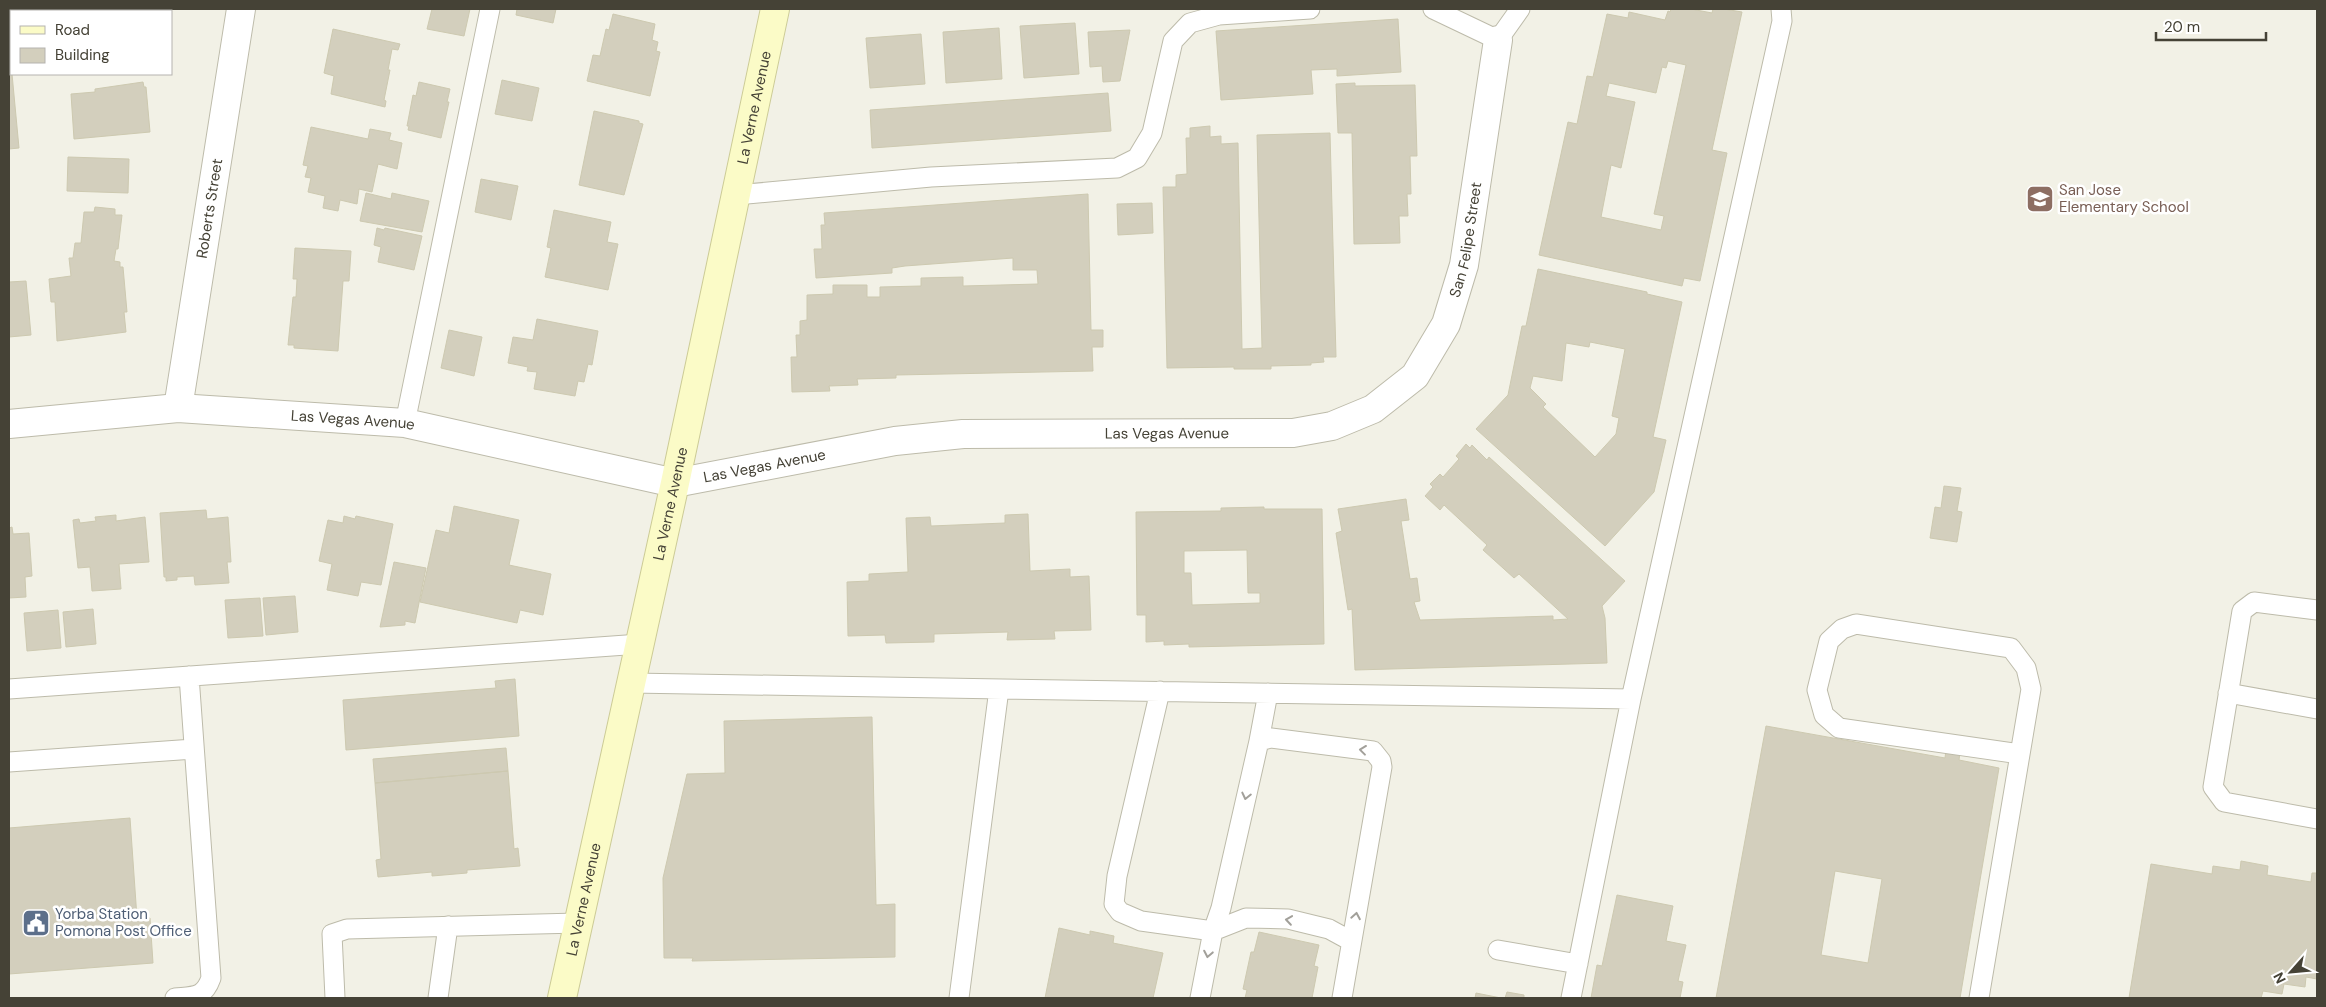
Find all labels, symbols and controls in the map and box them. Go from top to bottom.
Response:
legend [10,10,172,75]
scale bar [2156,10,2266,42]
text: 20 m [2164,17,2200,37]
text: Road [55,20,90,40]
text: Building [55,45,110,65]
street label: La Verne Avenue [733,49,776,166]
street label: Roberts Street [192,157,227,260]
place label: San Jose Elementary School [2059,180,2189,217]
street label: San Felipe Street [1445,181,1486,300]
school or university icon: San Jose Elementary School [2025,184,2055,214]
street label: Las Vegas Avenue [290,405,417,435]
street label: Las Vegas Avenue [1105,423,1229,444]
street label: Las Vegas Avenue [702,444,827,487]
street label: La Verne Avenue [648,445,692,562]
one-way arrow [1359,745,1367,756]
one-way arrow [1241,792,1252,801]
street label: La Verne Avenue [562,841,606,958]
place label: Yorba Station Pomona Post Office [55,904,192,941]
public building icon: Yorba Station Pomona Post Office [21,908,51,938]
one-way arrow [1350,911,1360,920]
one-way arrow [1285,916,1294,926]
north arrow [2266,947,2316,997]
one-way arrow [1203,950,1214,959]
text: N [2269,969,2290,987]

